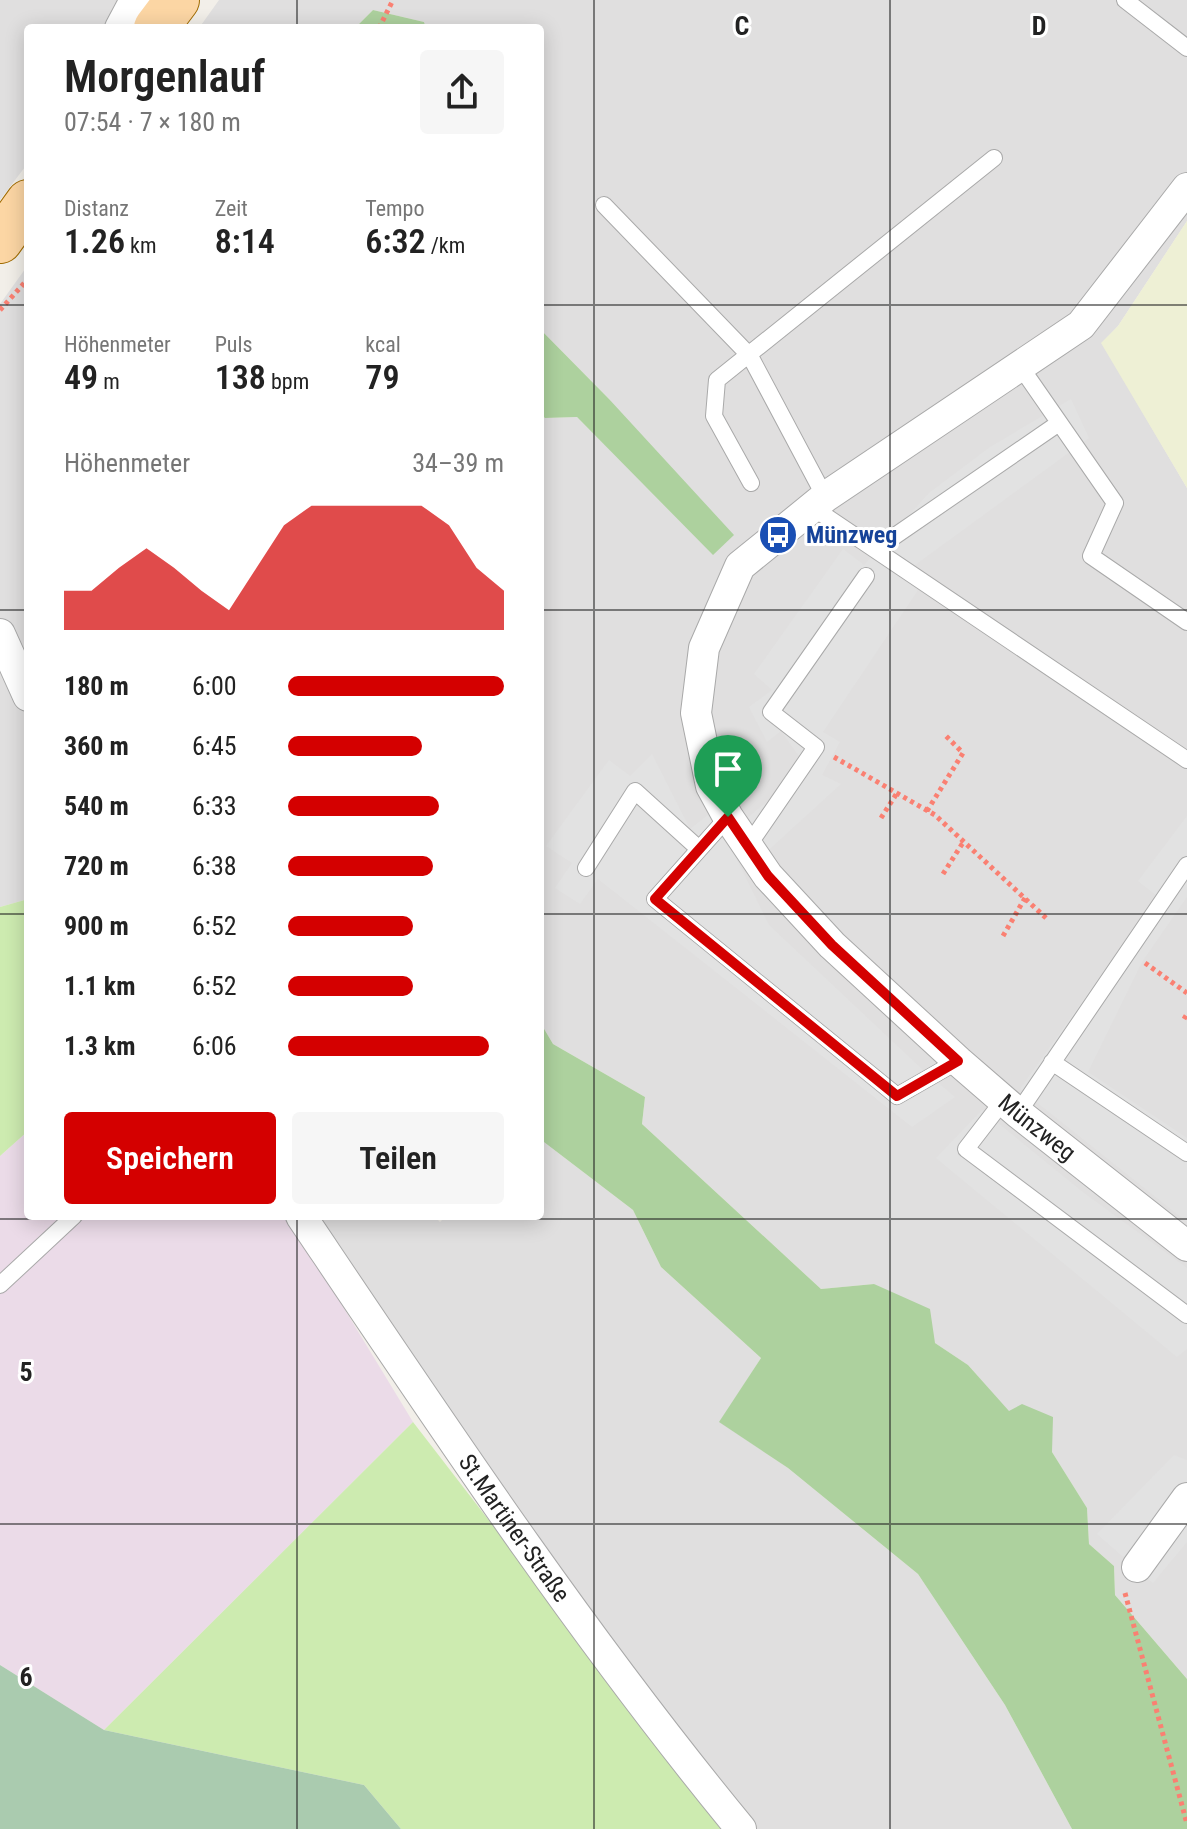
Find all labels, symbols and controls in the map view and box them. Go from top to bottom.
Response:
text: C [735,11,750,41]
text: D [1032,11,1046,41]
button: share [420,50,504,134]
text: Morgenlauf [64,51,265,103]
text: 07:54 · 7 × 180 m [64,107,241,137]
text: Distanz [64,196,129,221]
text: Zeit [215,196,248,221]
text: Tempo [365,196,425,221]
text: 1.26 [64,221,125,261]
text: 8:14 [215,221,275,261]
text: 6:32 [365,221,426,261]
text: km [125,233,157,258]
text: /km [426,233,465,258]
text: Höhenmeter [64,332,171,357]
text: Puls [215,332,253,357]
text: kcal [365,332,401,357]
text: 49 [64,357,98,397]
text: 138 [215,357,266,397]
text: 79 [365,357,400,397]
text: m [98,369,120,394]
text: bpm [266,369,309,394]
text: Höhenmeter [64,448,190,478]
text: 34–39 m [412,448,504,478]
bus stop icon: Münzweg [757,514,799,556]
place label: Münzweg [806,521,897,549]
text: 180 m [64,671,129,701]
text: 6:00 [192,671,237,701]
text: 360 m [64,731,129,761]
text: 6:45 [192,731,237,761]
pin [694,735,762,817]
icon: arrive [706,747,750,791]
text: 540 m [64,791,129,821]
text: 6:33 [192,791,237,821]
text: 720 m [64,851,129,881]
text: 6:38 [192,851,237,881]
text: 900 m [64,911,129,941]
text: 6:52 [192,911,237,941]
text: 1.1 km [64,971,136,1001]
text: 6:52 [192,971,237,1001]
text: 1.3 km [64,1031,136,1061]
text: 6:06 [192,1031,237,1061]
street label: Münzweg [993,1088,1081,1167]
button: Speichern [64,1112,276,1204]
button: Teilen [292,1112,504,1204]
text: 5 [19,1357,33,1387]
street label: St.Martiner-Straße [453,1449,576,1607]
text: 6 [19,1662,33,1692]

